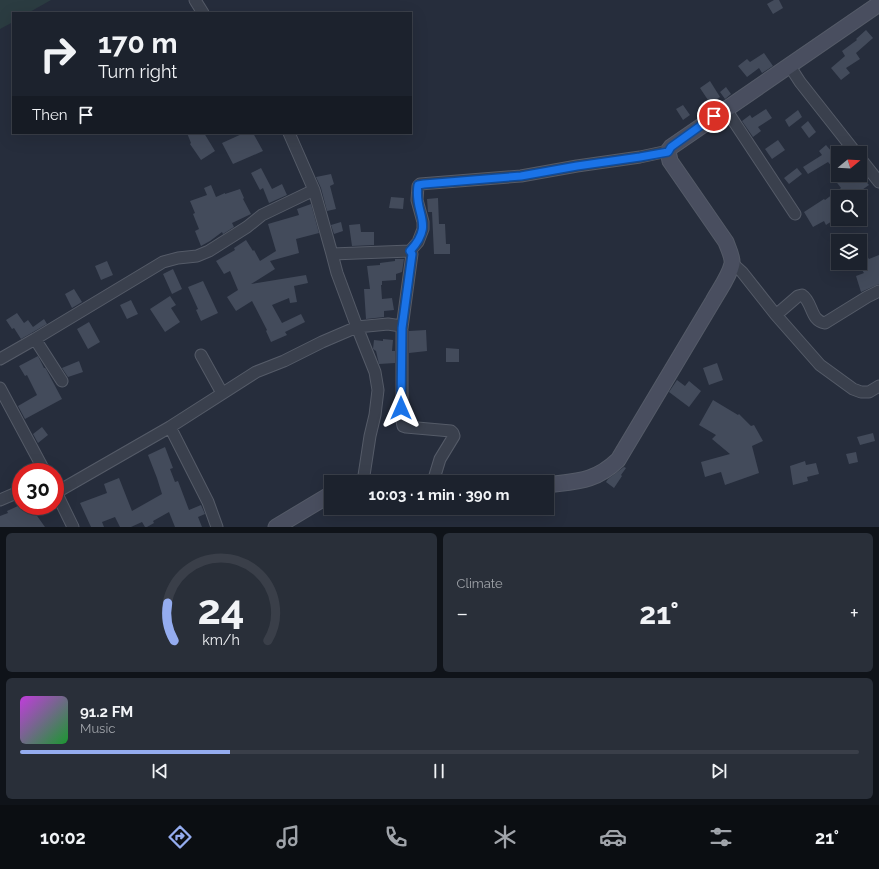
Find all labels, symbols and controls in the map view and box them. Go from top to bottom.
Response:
text: 170 m [98,27,178,60]
icon: right [32,28,84,80]
text: Turn right [98,61,177,82]
pin [697,99,731,133]
icon: arrive [75,104,97,126]
icon: arrive [703,105,725,127]
text: Then [32,106,67,124]
north arrow [831,146,867,182]
map controls [831,146,867,270]
button: search [831,190,867,226]
button: layers [831,234,867,270]
position arrow [380,387,422,429]
speed limit sign: 30 [12,463,64,515]
text: 10:03 · 1 min · 390 m [369,486,509,504]
text: Climate [457,576,503,591]
text: 24 [198,584,245,633]
text: 21° [639,596,679,631]
text: − [457,600,468,626]
text: + [850,600,859,626]
text: km/h [202,631,240,647]
text: 91.2 FM [80,703,133,721]
text: Music [80,721,115,736]
icon: previous [149,760,171,782]
icon: pause [428,760,450,782]
icon: next [708,760,730,782]
icon: directions [166,823,194,851]
icon: music [274,823,302,851]
icon: phone [382,823,410,851]
icon: climate [491,823,519,851]
icon: car [599,823,627,851]
icon: filters [707,823,735,851]
text: 10:02 [40,827,86,848]
text: 21° [815,827,839,848]

